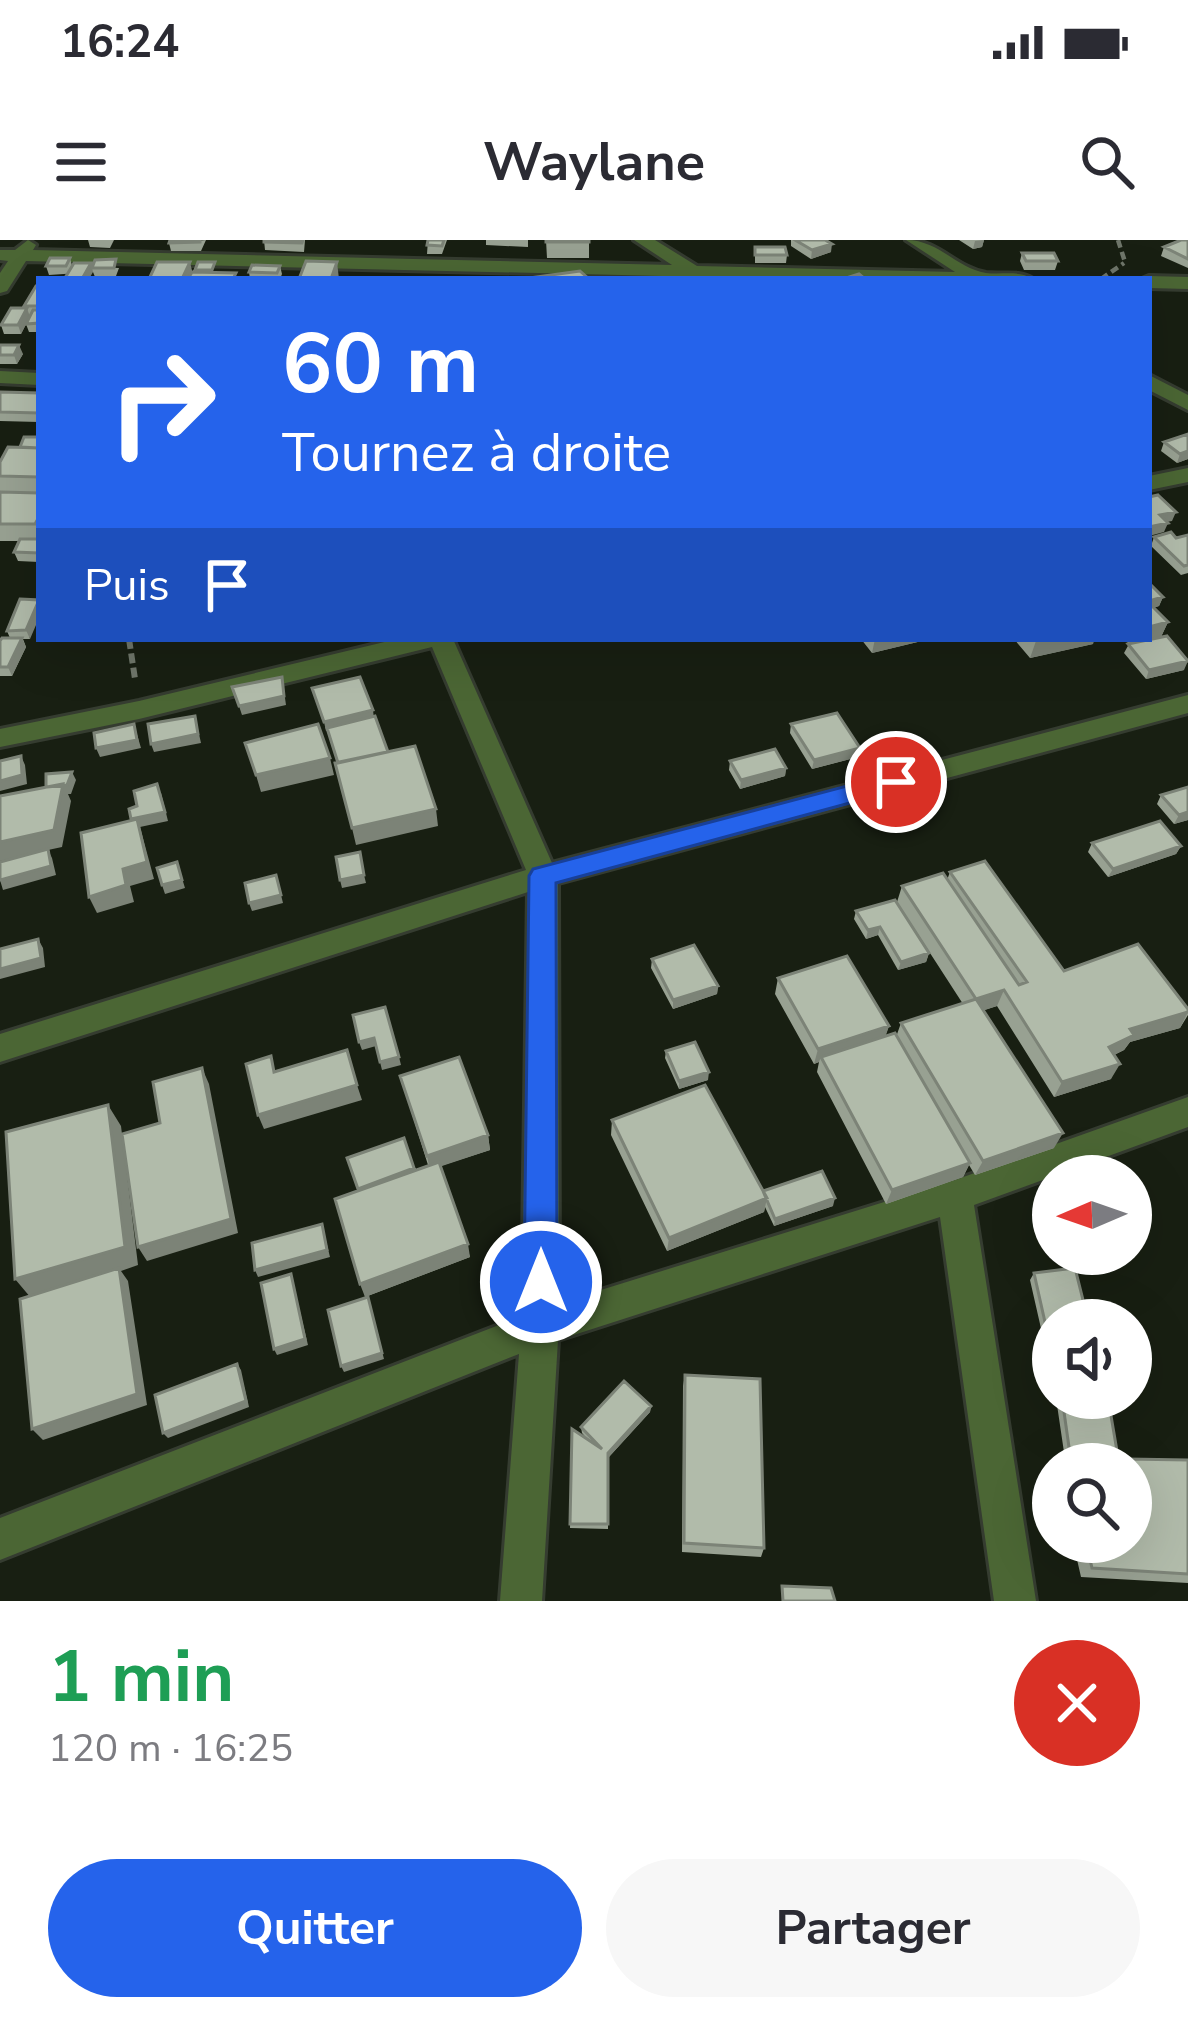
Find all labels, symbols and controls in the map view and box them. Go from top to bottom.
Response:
text: 16:24 [60,12,179,73]
text: Waylane [483,125,705,199]
icon: menu [48,129,114,195]
icon: search [1074,129,1140,195]
text: 60 m [282,307,479,422]
icon: right [84,324,240,480]
text: Tournez à droite [282,416,671,490]
icon: arrive [194,552,260,618]
text: Puis [84,555,170,616]
pin [845,731,947,833]
icon: arrive [863,749,929,815]
north arrow [1032,1155,1152,1275]
map controls [1032,1155,1152,1563]
position arrow [478,1219,604,1345]
button: sound [1032,1299,1152,1419]
button: search [1032,1443,1152,1563]
text: 1 min [48,1628,234,1726]
button: close [1014,1640,1140,1766]
text: 120 m · 16:25 [48,1722,293,1775]
button: Quitter [48,1859,582,1997]
button: Partager [606,1859,1140,1997]

